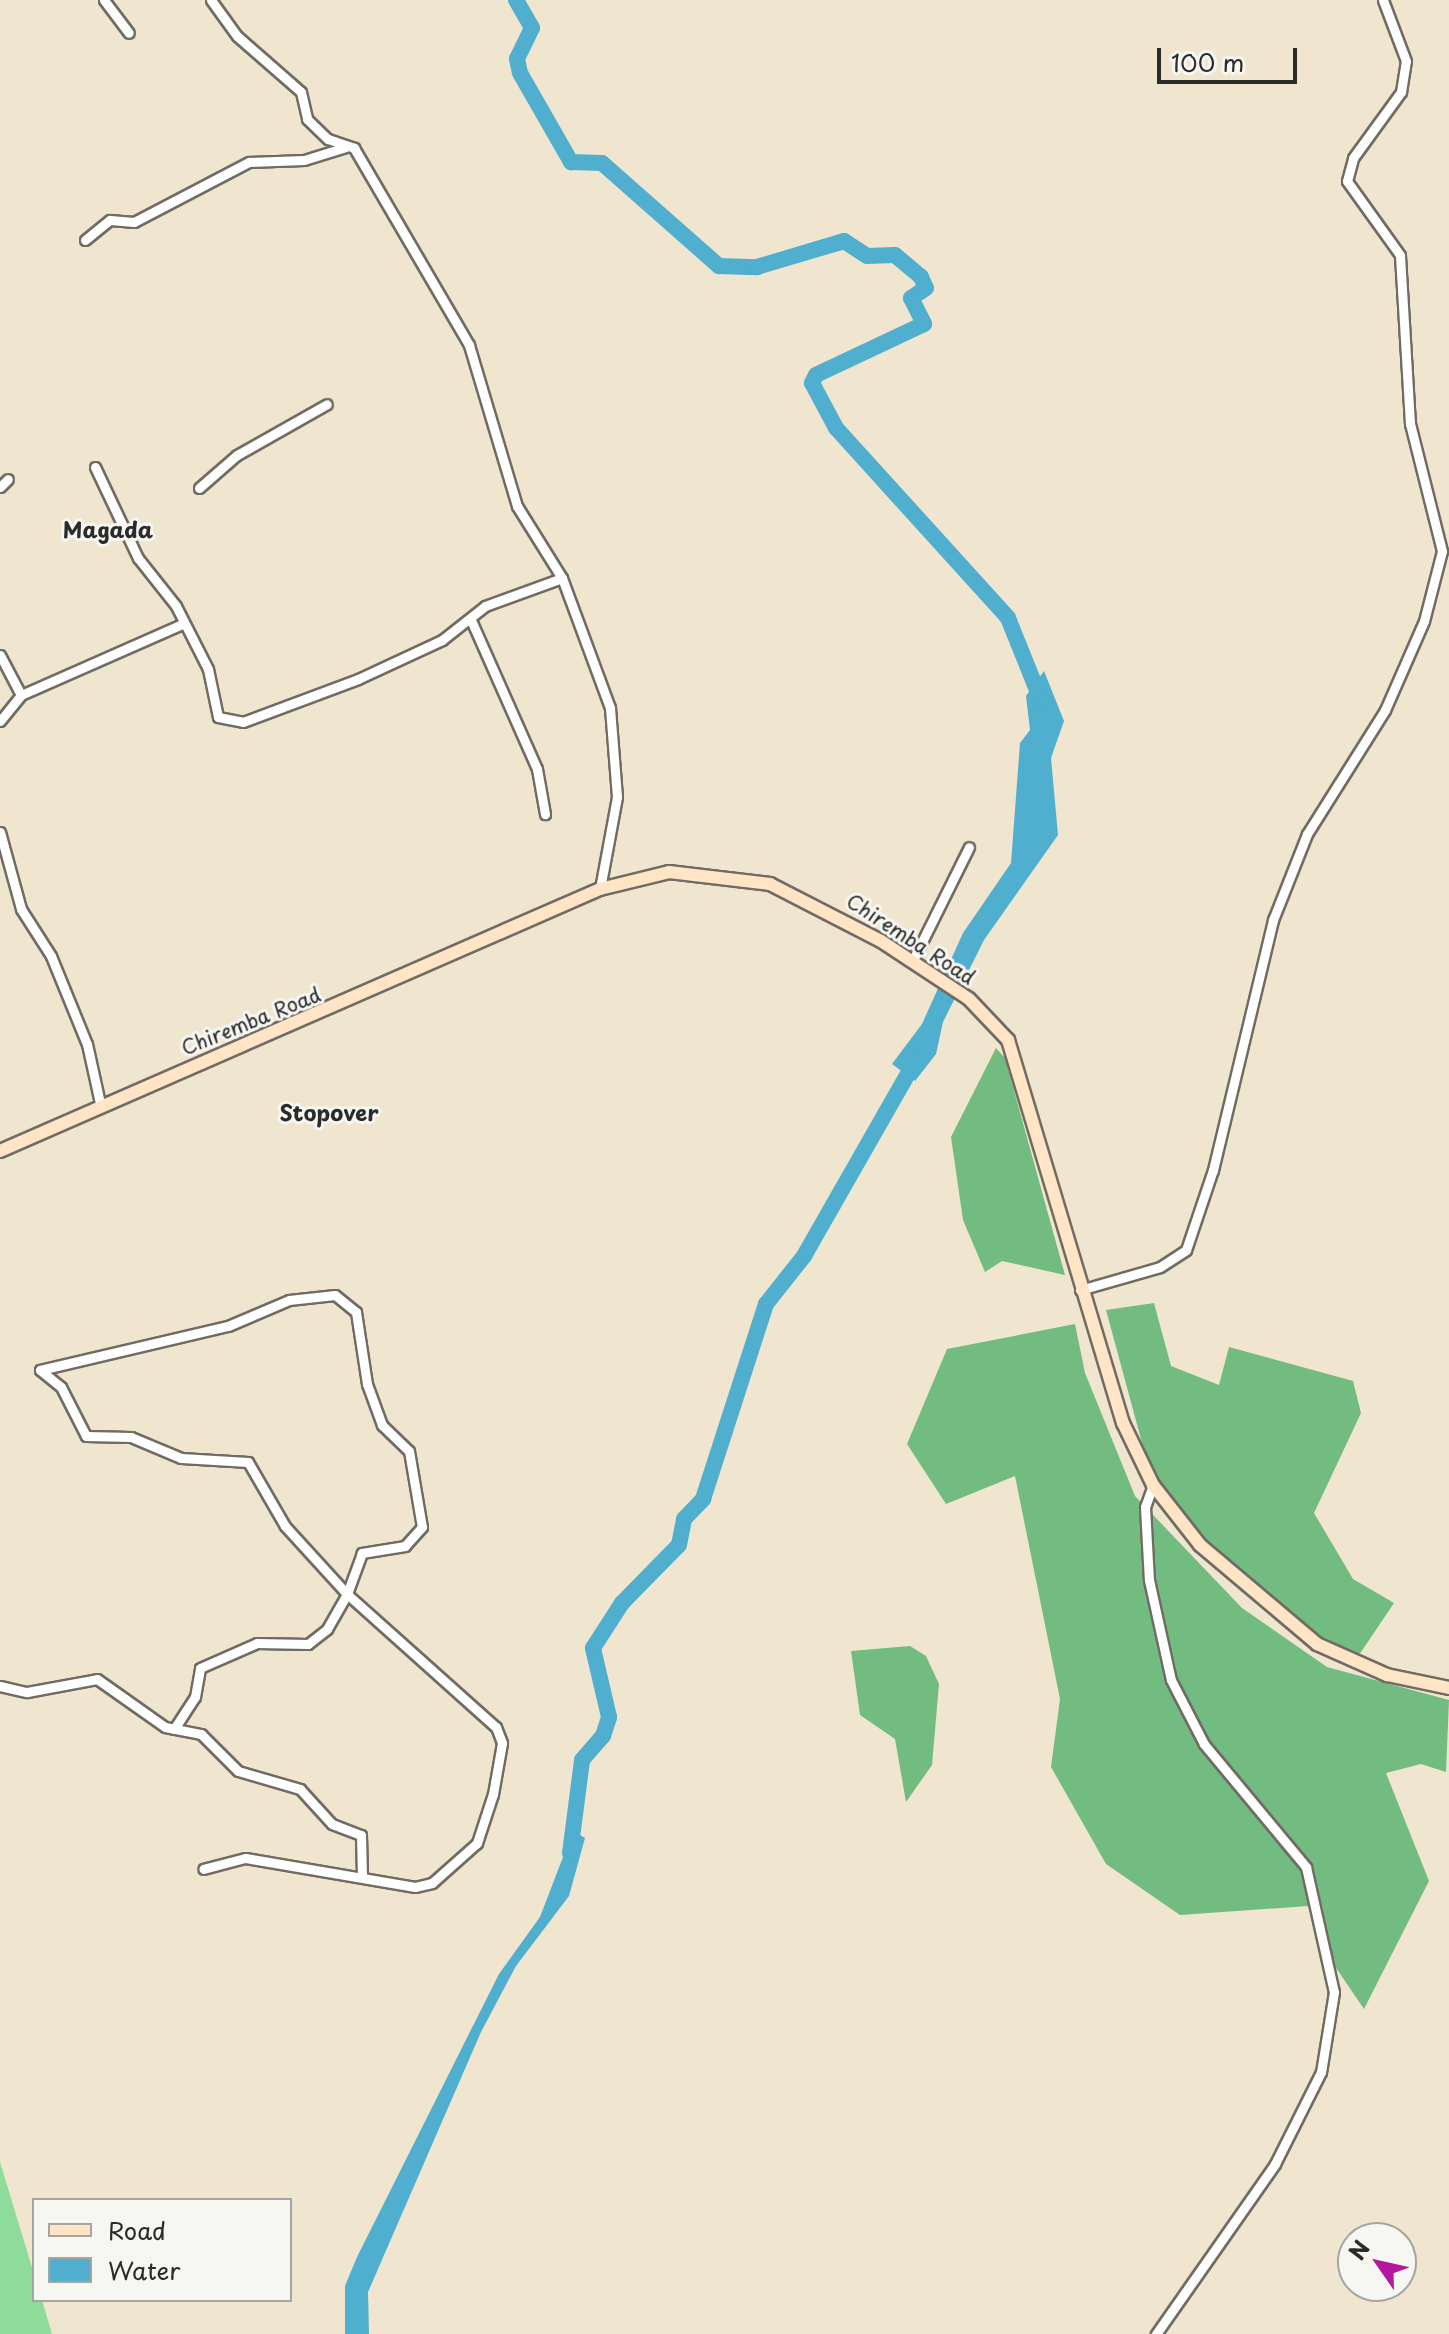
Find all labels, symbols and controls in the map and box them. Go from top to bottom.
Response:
scale bar [1161,32,1301,82]
text: 100 m [1171,44,1244,80]
district label: Magada [63,516,153,542]
street label: Chiremba Road [842,888,980,990]
street label: Chiremba Road [178,982,324,1060]
district label: Stopover [279,1099,379,1125]
legend [32,2198,292,2302]
text: Road [108,2212,166,2248]
north arrow [1337,2222,1417,2302]
text: N [1340,2233,1377,2266]
text: Water [108,2252,180,2288]

